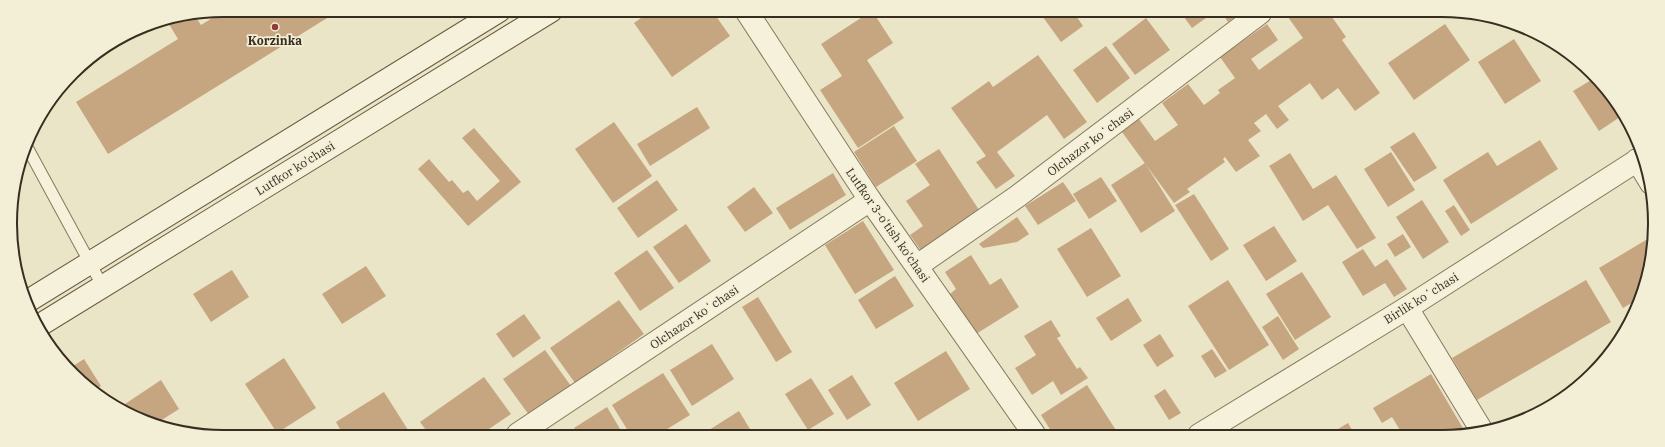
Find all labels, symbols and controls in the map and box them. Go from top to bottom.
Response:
marker: Korzinka [270,22,280,32]
place label: Korzinka [248,33,302,48]
street label: Olchazor koʻchasi [1044,105,1136,179]
street label: Lutfkor ko'chasi [253,138,337,198]
street label: Lutfkor 3-o'tish ko'chasi [843,165,933,285]
street label: Birlik koʻchasi [1381,269,1461,327]
street label: Olchazor koʻchasi [647,282,741,352]

